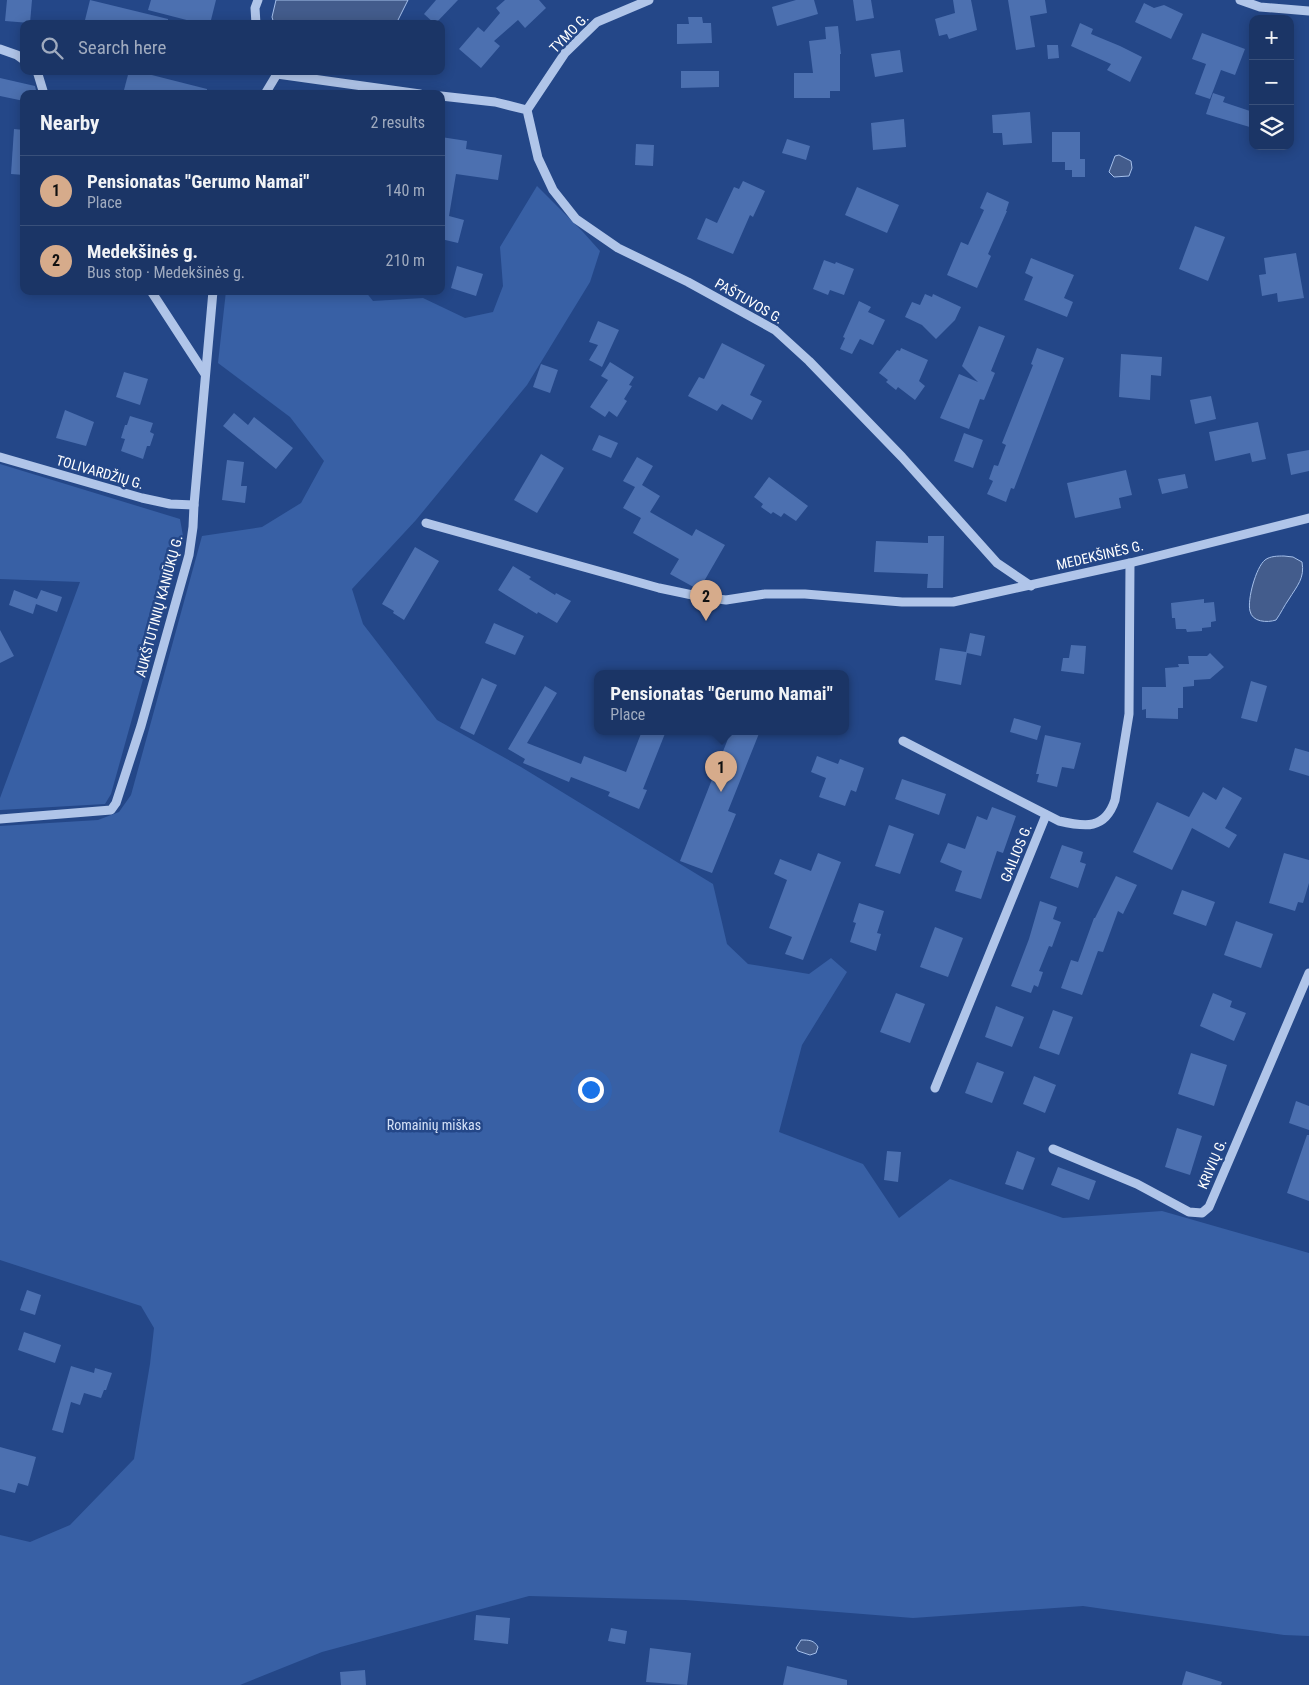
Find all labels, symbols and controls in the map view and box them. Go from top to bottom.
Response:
street label: TYMO G. [546,10,592,56]
map controls [1249,15,1294,150]
button: + [1249,15,1294,60]
search box [20,20,445,75]
icon: search [38,34,66,62]
text: Search here [78,36,166,59]
button: − [1249,60,1294,105]
button: layers [1249,105,1294,150]
text: Nearby [40,111,99,135]
text: 2 results [370,113,425,132]
text: Pensionatas "Gerumo Namai" [87,170,309,193]
text: 1 [52,181,60,200]
text: 140 m [386,181,425,200]
text: Place [87,193,122,212]
text: Medekšinės g. [87,240,198,263]
text: 2 [52,251,60,270]
text: 210 m [386,251,425,270]
text: Bus stop · Medekšinės g. [87,263,245,282]
street label: PAŠTUVOS G. [712,274,786,327]
street label: TOLIVARDŽIŲ G. [54,451,146,492]
street label: AUKŠTUTINIŲ KANIŪKŲ G. [131,533,186,679]
street label: MEDEKŠINĖS G. [1055,536,1145,573]
pin: 2 [690,580,722,621]
popup [594,670,849,735]
text: Pensionatas "Gerumo Namai" [610,682,833,705]
text: Place [610,705,645,724]
pin: 1 [705,751,737,792]
street label: GAILIOS G. [997,822,1035,884]
your location [578,1077,604,1103]
park label: Romainių miškas [387,1117,481,1133]
street label: KRIVIŲ G. [1194,1137,1230,1191]

